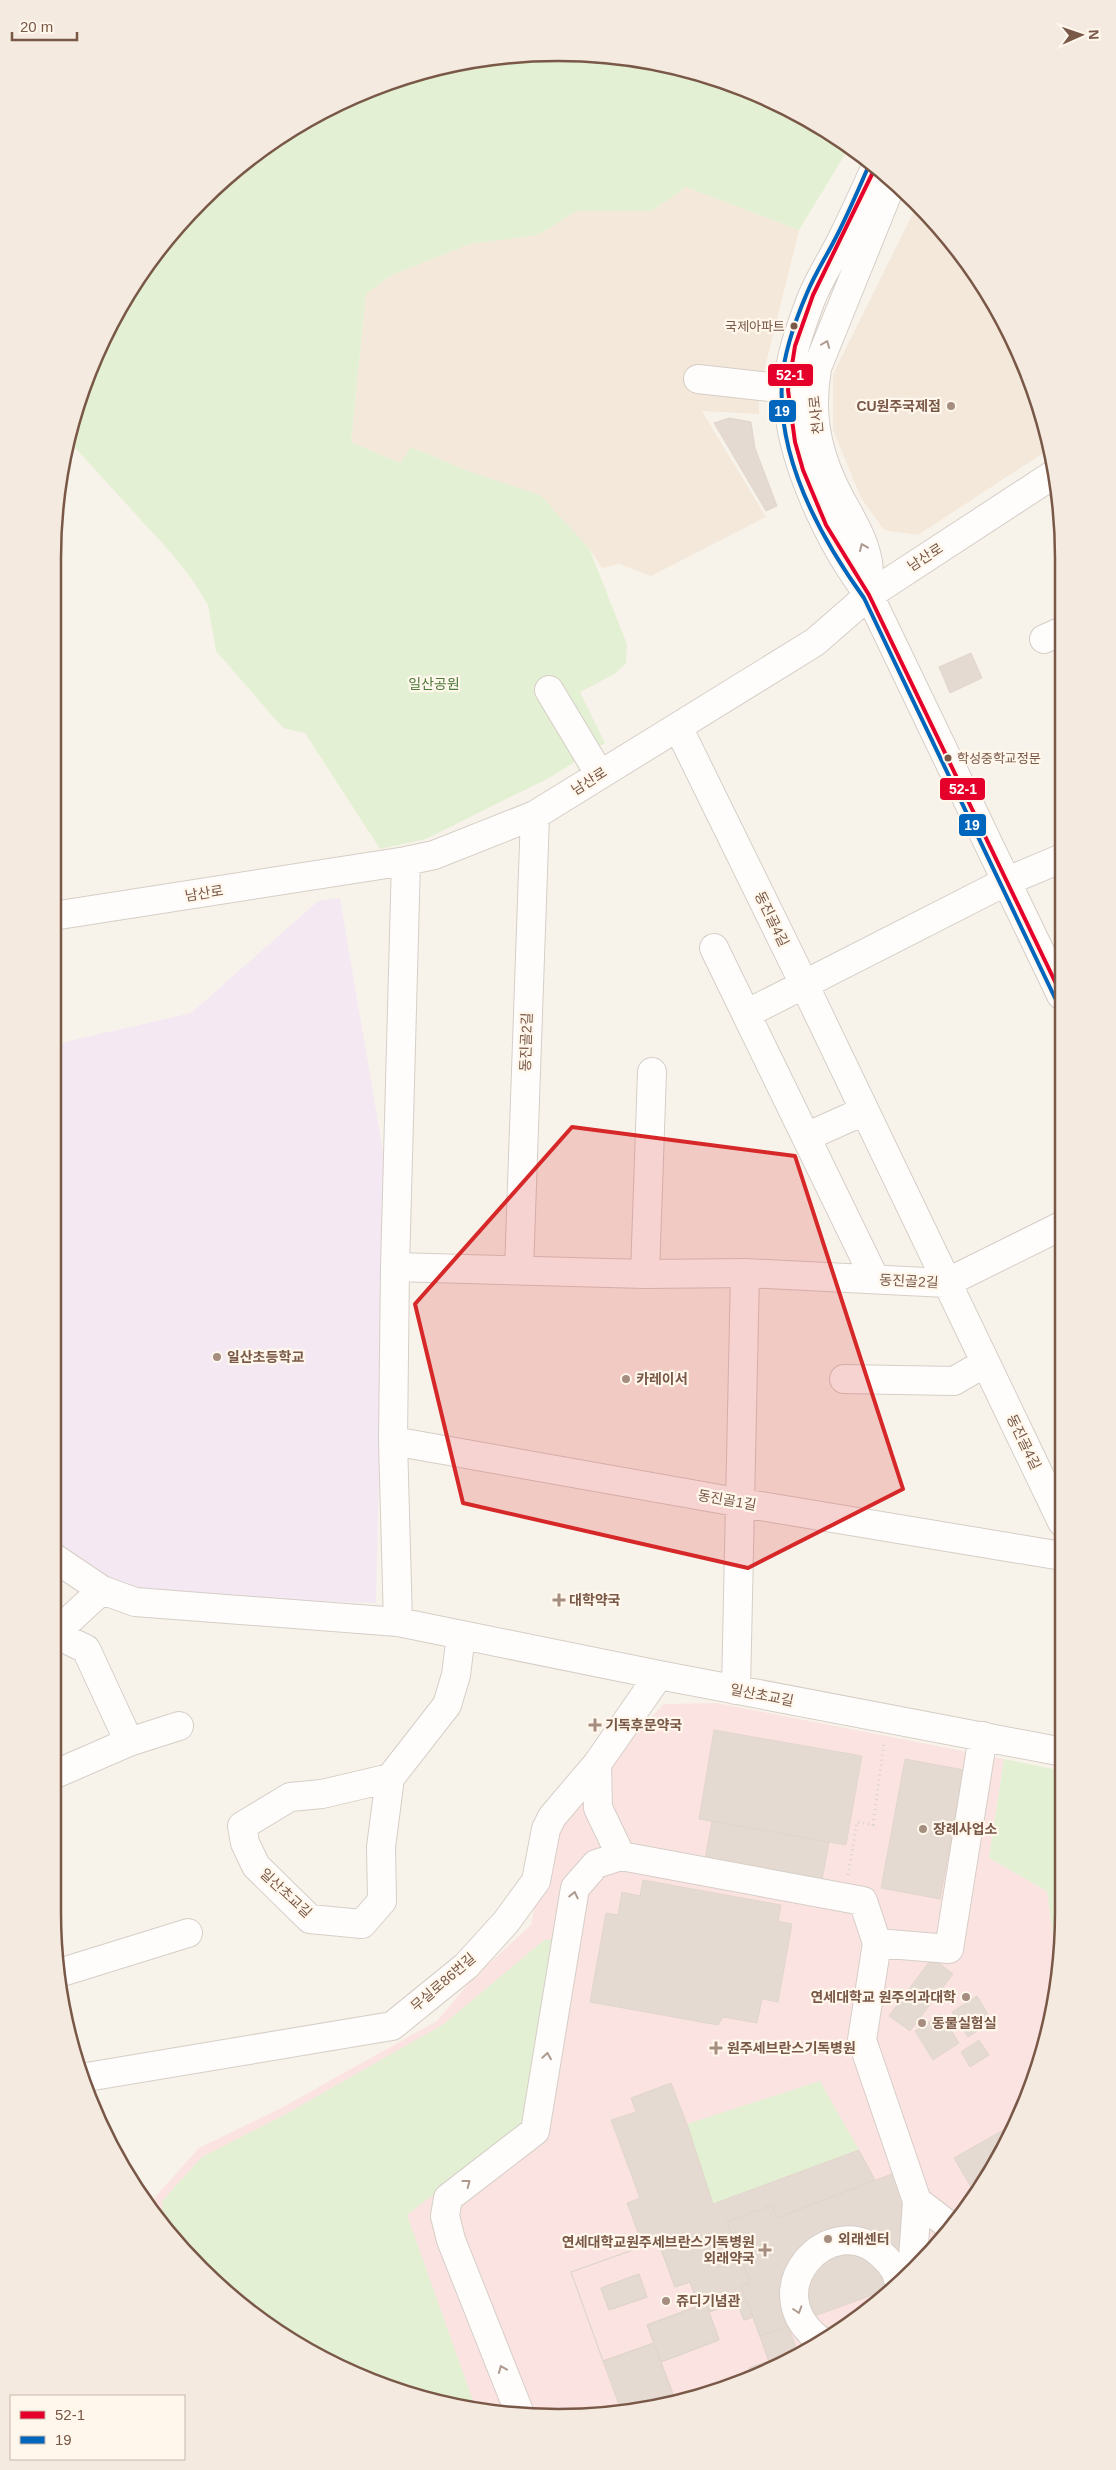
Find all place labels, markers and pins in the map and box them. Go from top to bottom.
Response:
place label: 국제아파트 [725,319,785,334]
marker: 국제아파트 [789,321,799,331]
place label: CU원주국제점 [856,398,941,414]
marker: CU원주국제점 [945,400,957,412]
place label: 학성중학교정문 [957,751,1041,766]
marker: 학성중학교정문 [943,753,953,763]
place label: 일산초등학교 [227,1349,304,1365]
marker: 일산초등학교 [211,1351,223,1363]
place label: 카레이서 [636,1371,688,1387]
marker: 카레이서 [620,1373,632,1385]
place label: 대학약국 [569,1592,621,1608]
marker: 대학약국 [553,1594,565,1606]
place label: 기독후문약국 [605,1717,682,1733]
marker: 기독후문약국 [589,1719,601,1731]
place label: 장례사업소 [933,1821,998,1837]
marker: 장례사업소 [917,1823,929,1835]
place label: 연세대학교 원주의과대학 [810,1989,956,2005]
marker: 연세대학교 원주의과대학 [960,1991,972,2003]
place label: 동물실험실 [932,2015,996,2031]
marker: 동물실험실 [916,2017,928,2029]
place label: 원주세브란스기독병원 [727,2040,856,2056]
marker: 원주세브란스기독병원 [709,2041,723,2055]
place label: 외래센터 [838,2231,890,2247]
marker: 외래센터 [822,2233,834,2245]
place label: 연세대학교원주세브란스기독병원 외래약국 [562,2234,755,2266]
marker: 연세대학교원주세브란스기독병원 외래약국 [759,2244,771,2256]
place label: 쥬디기념관 [676,2293,741,2309]
marker: 쥬디기념관 [660,2295,672,2307]

